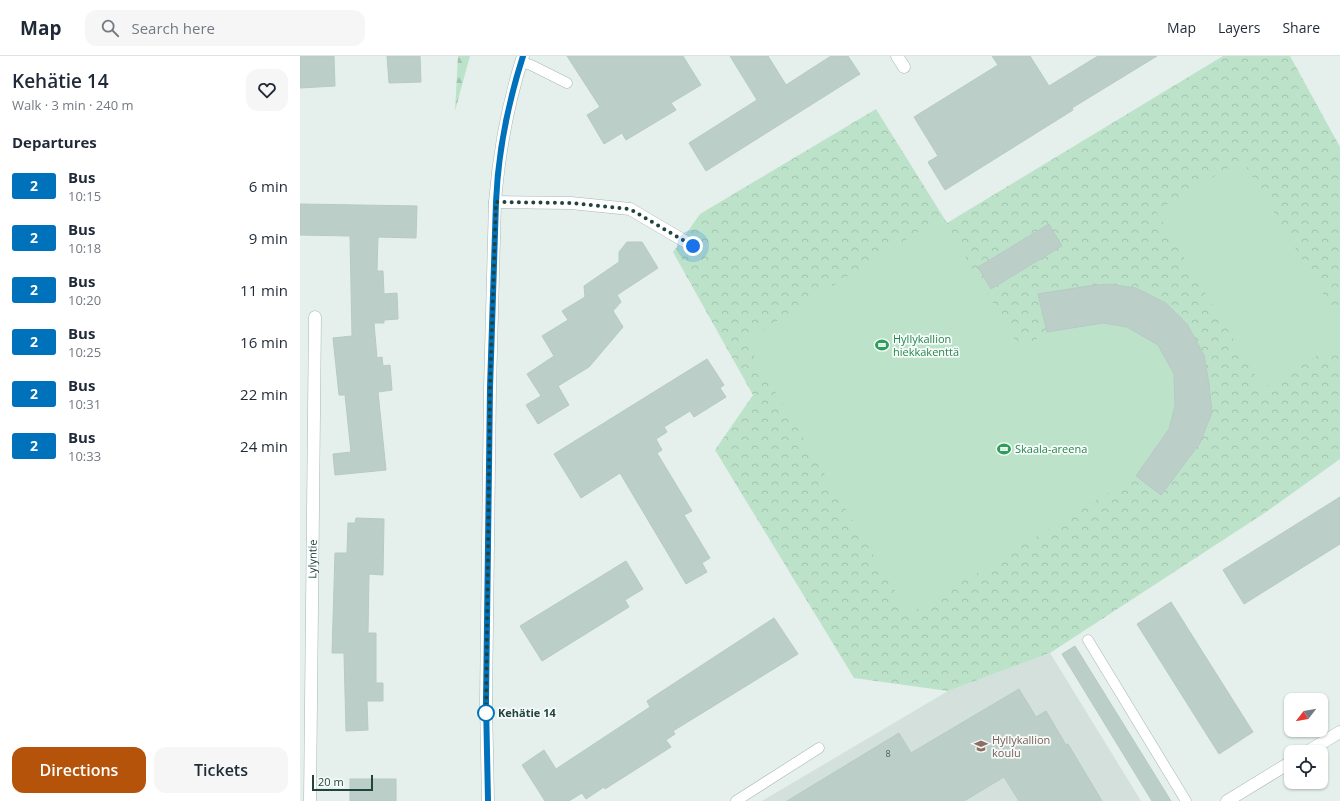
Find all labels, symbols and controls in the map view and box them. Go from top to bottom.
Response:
search box [85,10,365,46]
text: Map [20,15,61,41]
icon: search [99,17,121,39]
text: Search here [131,18,215,38]
text: Map [1167,18,1196,37]
text: Layers [1218,18,1260,37]
text: Share [1282,18,1320,37]
text: Kehätie 14 [12,68,109,94]
button: heart [246,69,288,111]
text: Walk · 3 min · 240 m [12,96,134,114]
text: Departures [12,132,97,152]
text: Bus [68,167,95,187]
text: 2 [30,176,38,195]
text: 6 min [249,176,288,196]
text: 10:15 [68,187,101,205]
text: Bus [68,219,95,239]
text: 2 [30,228,38,247]
text: 9 min [249,228,288,248]
your location [683,236,703,256]
text: 10:18 [68,239,101,257]
text: Bus [68,271,95,291]
text: 2 [30,280,38,299]
text: 11 min [240,280,288,300]
text: 10:20 [68,291,101,309]
text: Bus [68,323,95,343]
place label: Hyllykallion hiekkakenttä [893,331,959,359]
text: 2 [30,332,38,351]
text: 16 min [240,332,288,352]
sports icon: Hyllykallion hiekkakenttä [874,337,890,353]
text: 10:25 [68,343,101,361]
text: Bus [68,375,95,395]
text: 2 [30,384,38,403]
text: 22 min [240,384,288,404]
text: 10:31 [68,395,101,413]
text: Bus [68,427,95,447]
text: 2 [30,436,38,455]
text: 24 min [240,436,288,456]
sports icon: Skaala-areena [996,441,1012,457]
place label: Skaala-areena [1015,441,1087,456]
text: 10:33 [68,447,101,465]
street label: Lylyntie [304,539,320,579]
north arrow [1284,693,1328,737]
map controls [1284,693,1328,789]
marker: Kehätie 14 [477,704,495,722]
place label: Kehätie 14 [498,705,556,720]
place label: Hyllykallion koulu [992,732,1050,760]
school or university icon: Hyllykallion koulu [973,738,989,754]
button: locate [1284,745,1328,789]
button: Directions [12,747,146,793]
button: Tickets [154,747,288,793]
house number: 8 [885,747,891,760]
scale bar [312,773,373,792]
text: 20 m [318,774,344,789]

